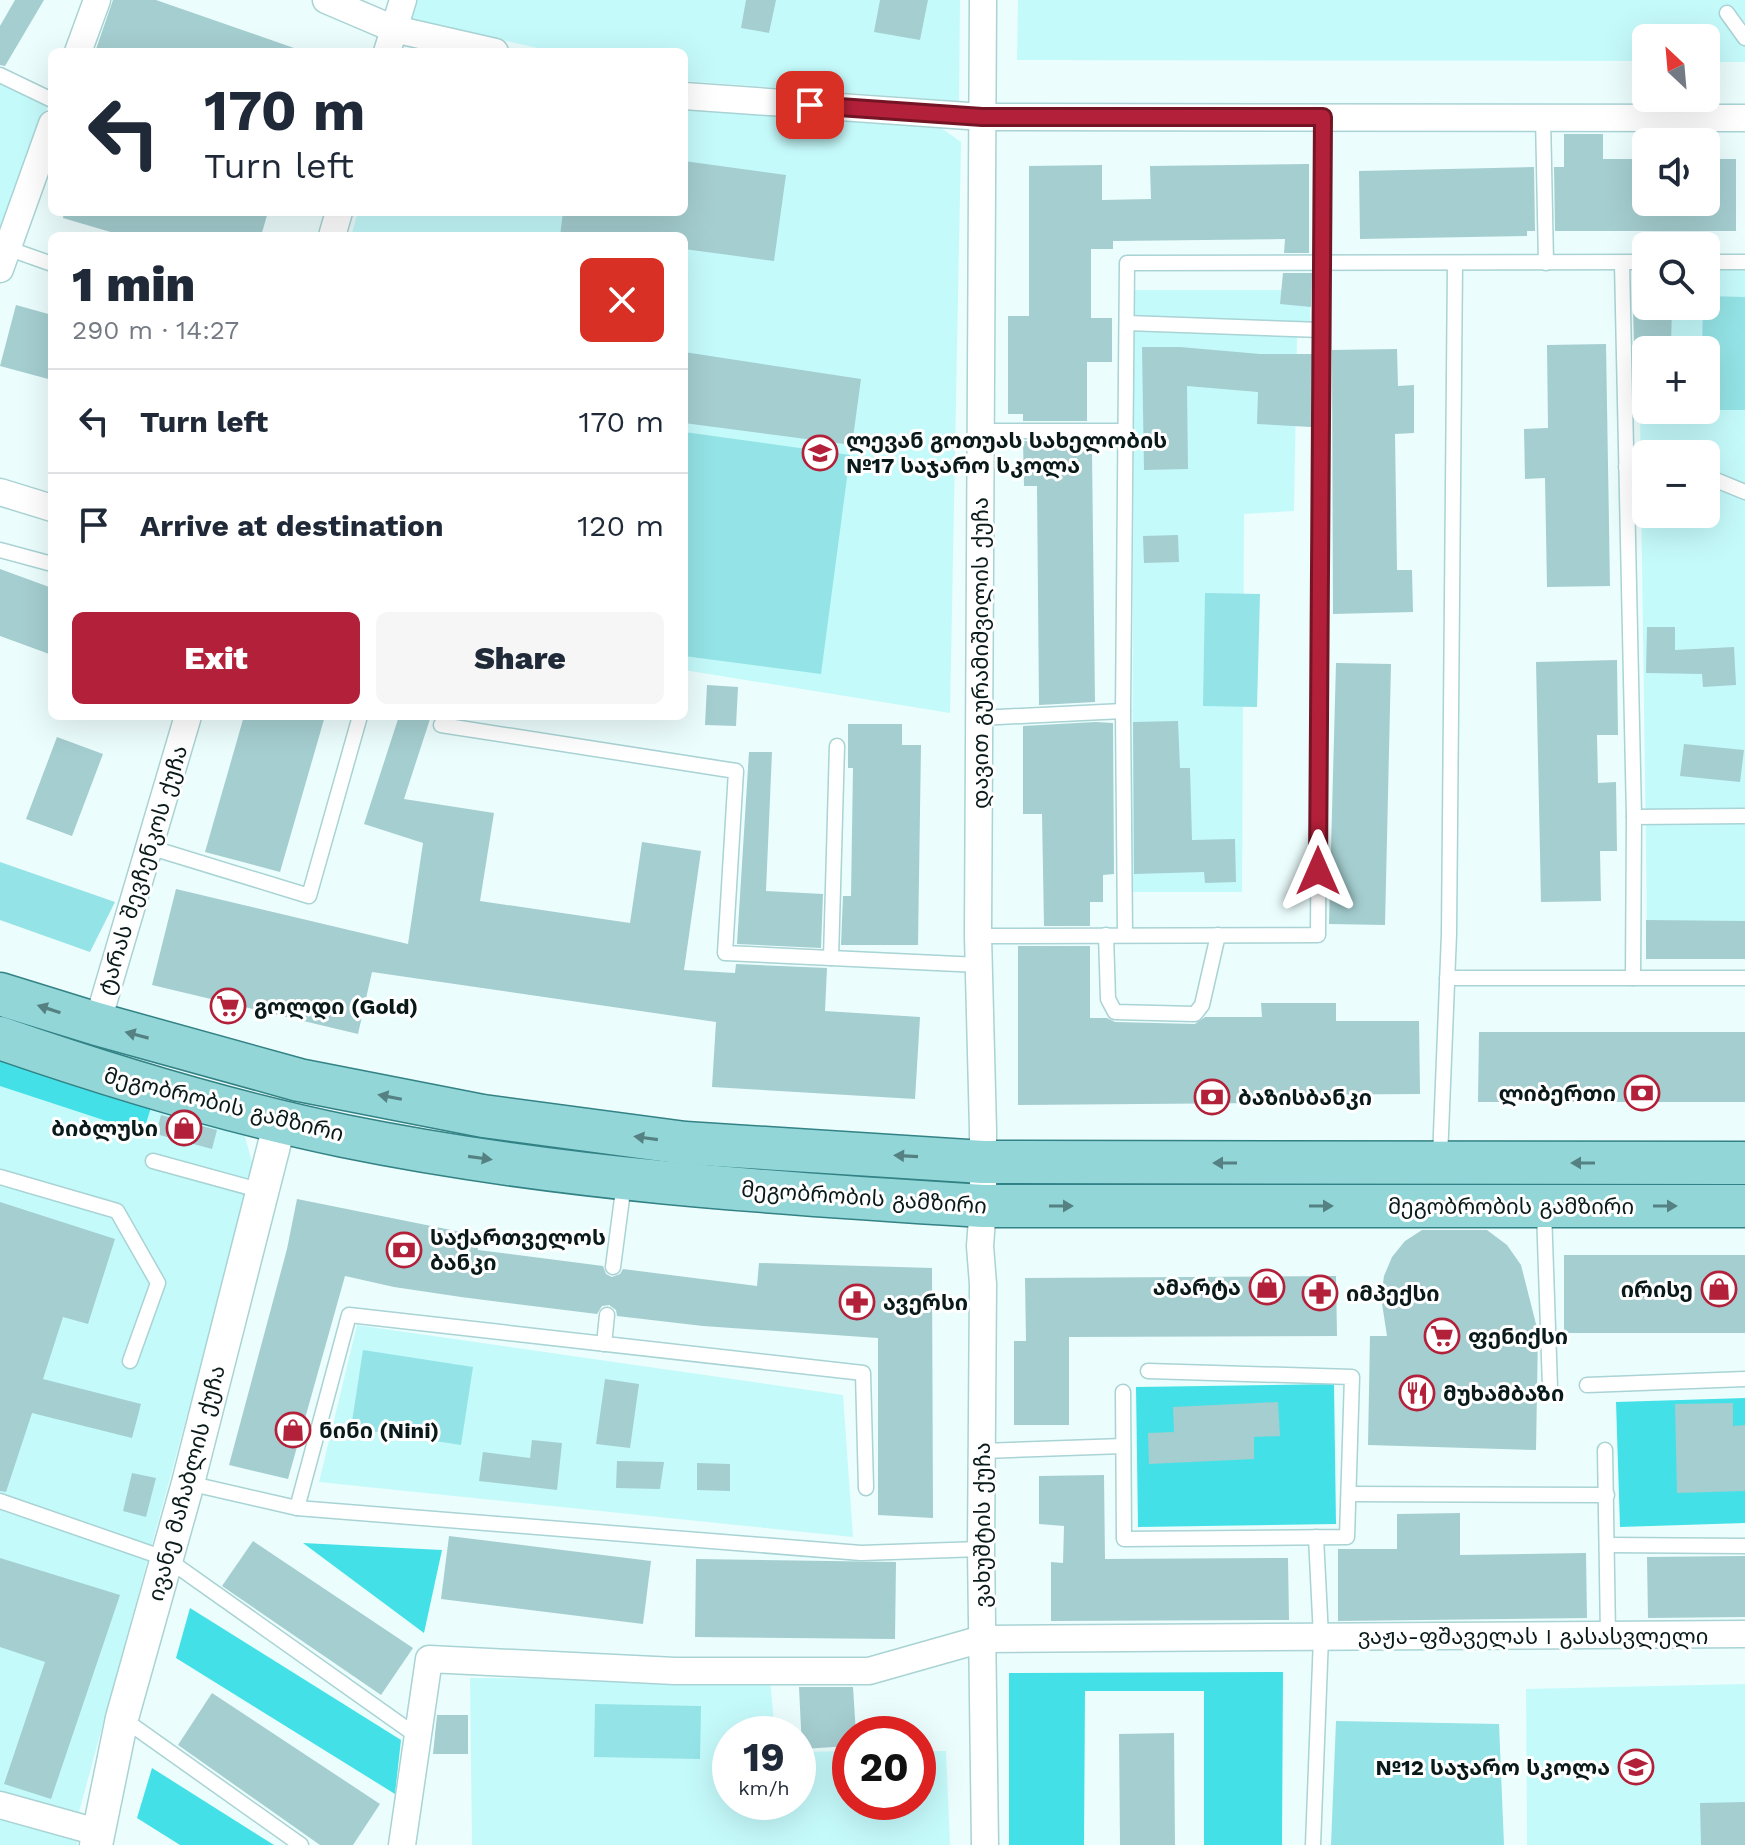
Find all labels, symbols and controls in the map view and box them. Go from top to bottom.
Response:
north arrow [1632,24,1720,112]
map controls [1632,24,1720,528]
pin [776,71,844,139]
text: 170 m [204,78,366,144]
icon: left [72,80,176,184]
icon: arrive [788,83,832,127]
button: sound [1632,128,1720,216]
text: Turn left [204,145,354,187]
button: search [1632,232,1720,320]
text: 1 min [72,256,195,313]
button: close [580,258,664,342]
text: 290 m · 14:27 [72,315,239,345]
button: + [1632,336,1720,424]
icon: left [72,399,116,443]
text: Turn left [140,404,268,439]
text: 170 m [579,404,664,439]
place label: ლევან გოთუას სახელობის №17 საჯარო სკოლა [846,428,1167,479]
school or university icon: ლევან გოთუას სახელობის №17 საჯარო სკოლა [801,434,839,472]
button: − [1632,440,1720,528]
street label: დავით გურამიშვილის ქუჩა [968,497,994,809]
icon: arrive [72,503,116,547]
text: Arrive at destination [140,508,444,543]
text: 120 m [577,508,664,543]
button: Exit [72,612,360,704]
button: Share [376,612,664,704]
street label: ტარას შევჩენკოს ქუჩა [93,742,192,998]
position arrow [1276,829,1360,913]
supermarket icon: გოლდი (Gold) [209,987,247,1025]
place label: გოლდი (Gold) [254,994,418,1020]
one-way arrow [36,1002,60,1015]
one-way arrow [125,1029,150,1041]
street label: მეგობრობის გამზირი [101,1063,346,1146]
bank icon: ლიბერთი [1623,1074,1661,1112]
bank icon: ბაზისბანკი [1193,1078,1231,1116]
place label: ლიბერთი [1498,1081,1616,1107]
place label: ბაზისბანკი [1238,1085,1372,1110]
one-way arrow [377,1091,402,1103]
shop icon: ბიბლუსი [165,1109,203,1147]
place label: ბიბლუსი [51,1116,158,1142]
one-way arrow [633,1131,658,1144]
one-way arrow [893,1149,918,1162]
one-way arrow [468,1152,493,1165]
one-way arrow [1212,1156,1237,1169]
one-way arrow [1570,1157,1595,1169]
street label: მეგობრობის გამზირი [740,1176,988,1219]
street label: მეგობრობის გამზირი [1388,1194,1634,1219]
one-way arrow [1049,1200,1074,1212]
one-way arrow [1309,1200,1334,1212]
one-way arrow [1653,1200,1678,1212]
place label: საქართველოს ბანკი [430,1225,606,1275]
bank icon: საქართველოს ბანკი [385,1231,423,1269]
shop icon: ამარტა [1248,1268,1286,1306]
shop icon: ირისე [1700,1270,1738,1308]
pharmacy icon: იმპექსი [1301,1274,1339,1312]
place label: ამარტა [1153,1275,1241,1300]
place label: ირისე [1621,1277,1693,1302]
place label: იმპექსი [1346,1281,1440,1306]
pharmacy icon: ავერსი [838,1283,876,1321]
place label: ავერსი [883,1290,968,1315]
supermarket icon: ფენიქსი [1423,1317,1461,1355]
place label: ფენიქსი [1468,1324,1568,1349]
street label: ივანე მაჩაბლის ქუჩა [143,1363,231,1604]
restaurant icon: მუხამბაზი [1398,1374,1436,1412]
place label: მუხამბაზი [1443,1381,1564,1406]
shop icon: ნინი (Nini) [274,1411,312,1449]
place label: ნინი (Nini) [319,1418,439,1443]
street label: ვახუშტის ქუჩა [970,1442,995,1608]
street label: ვაჟა-ფშაველას I გასასვლელი [1358,1624,1708,1650]
speed limit sign: 20 [832,1716,936,1820]
text: 19 [743,1734,785,1781]
school or university icon: №12 საჯარო სკოლა [1617,1748,1655,1786]
place label: №12 საჯარო სკოლა [1376,1755,1610,1781]
text: km/h [738,1776,790,1800]

